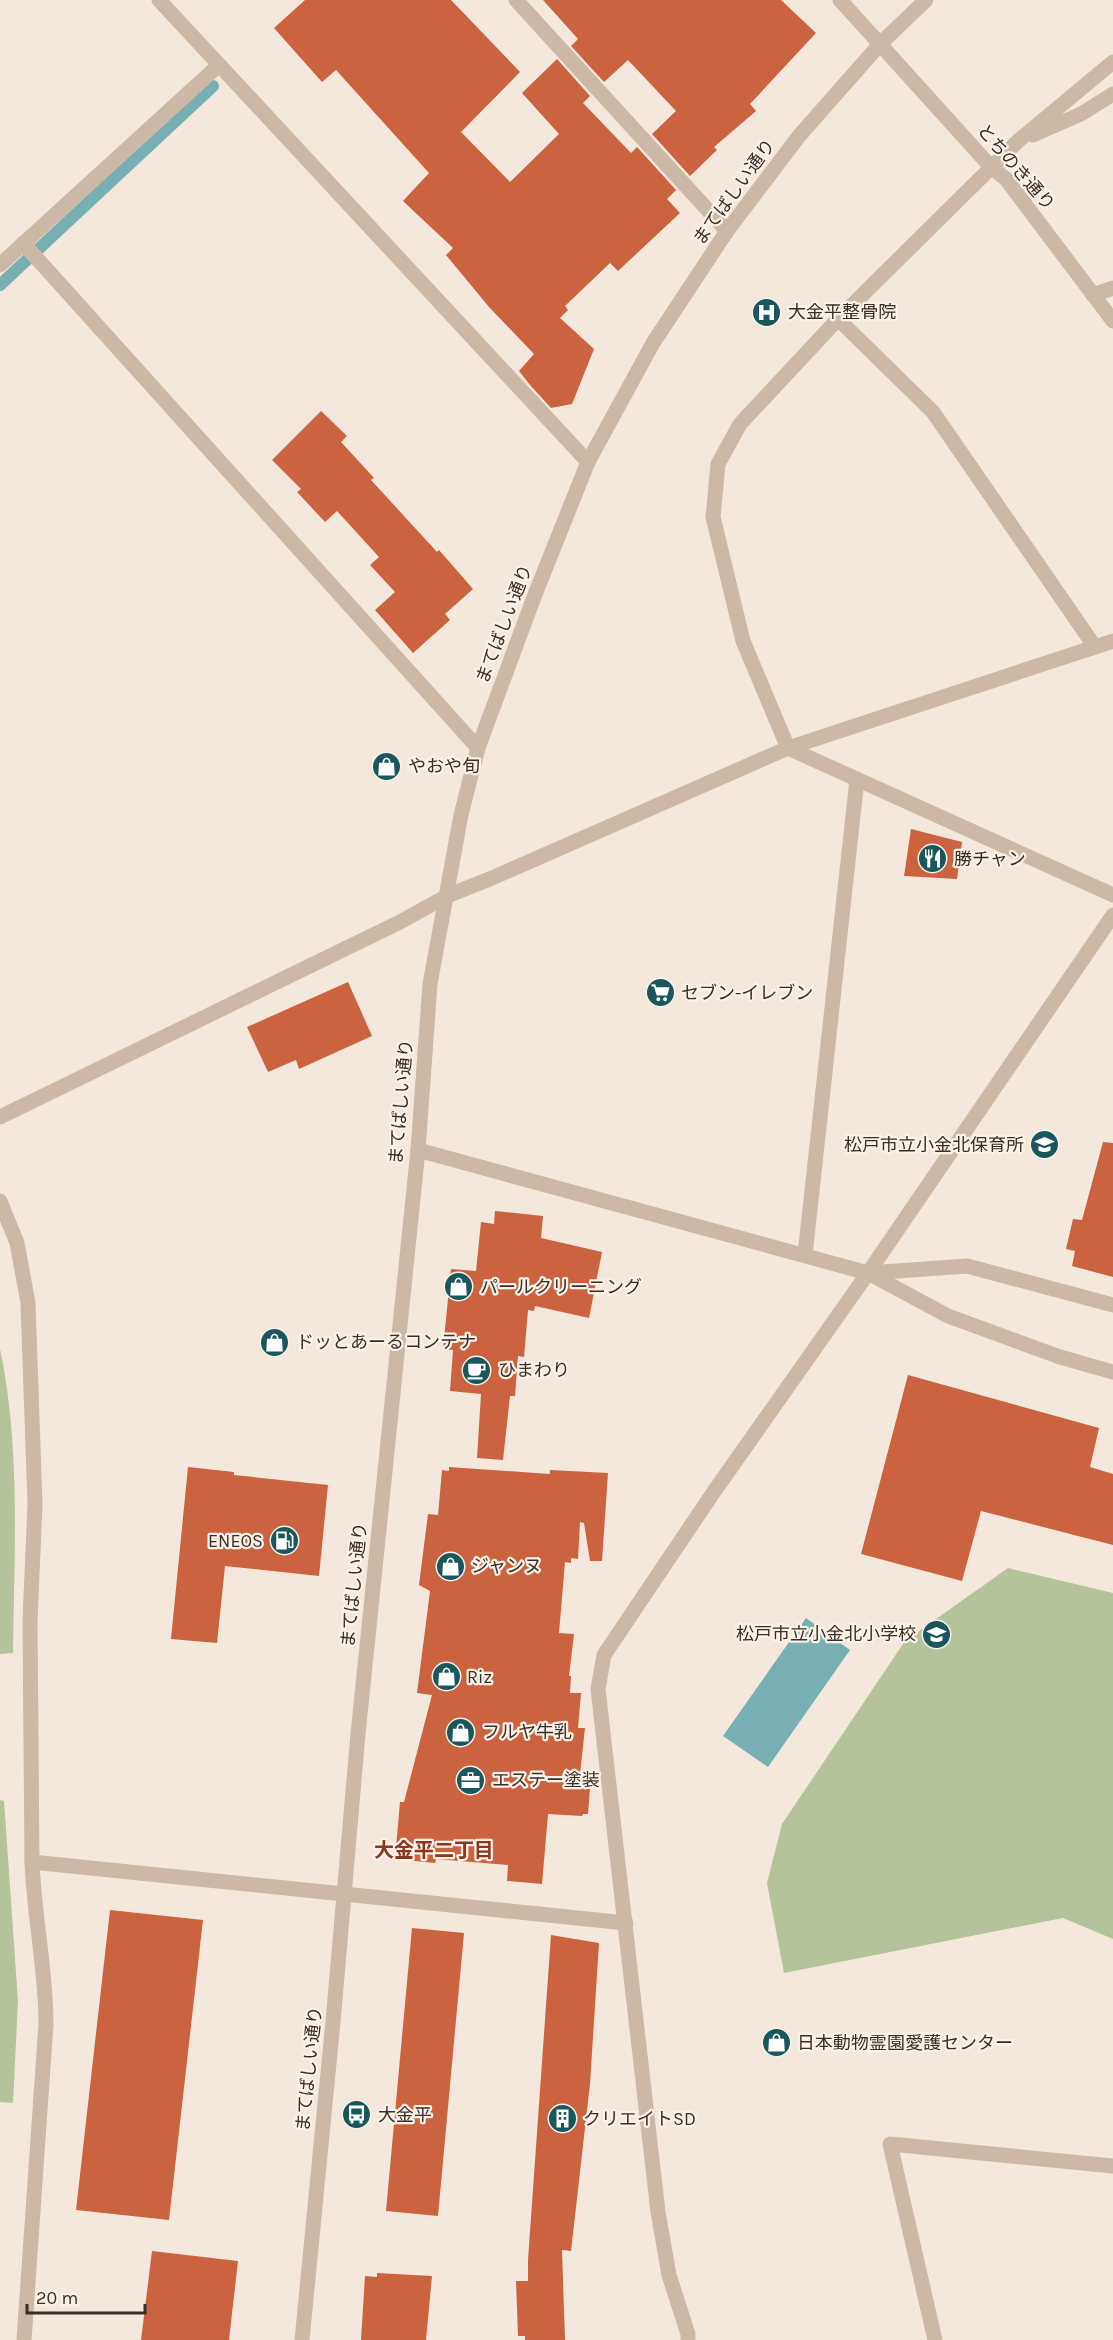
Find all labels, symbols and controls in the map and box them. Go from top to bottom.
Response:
street label: とちのき通り [972,119,1060,215]
street label: まてばしい通り [688,135,780,249]
hospital icon: 大金平整骨院 [751,296,783,328]
place label: 大金平整骨院 [788,301,896,323]
street label: まてばしい通り [471,561,537,687]
shop icon: やおや旬 [371,750,403,782]
place label: やおや旬 [408,755,480,777]
restaurant icon: 勝チャン [917,843,949,875]
place label: 勝チャン [954,848,1026,870]
supermarket icon: セブン-イレブン [644,977,676,1009]
place label: セブン-イレブン [681,982,813,1004]
street label: まてばしい通り [385,1038,417,1166]
school or university icon: 松戸市立小金北保育所 [1029,1129,1061,1161]
place label: 松戸市立小金北保育所 [844,1134,1024,1156]
shop icon: パールクリーニング [443,1271,475,1303]
place label: パールクリーニング [480,1276,642,1298]
shop icon: ドッとあーるコンテナ [259,1326,291,1358]
place label: ドッとあーるコンテナ [296,1331,476,1353]
cafe icon: ひまわり [461,1354,493,1386]
place label: ひまわり [498,1359,570,1381]
street label: まてばしい通り [336,1521,372,1649]
fuel station icon: ENEOS [268,1525,300,1557]
place label: ENEOS [208,1530,263,1552]
shop icon: ジャンヌ [434,1550,466,1582]
place label: ジャンヌ [471,1555,542,1577]
school or university icon: 松戸市立小金北小学校 [921,1618,953,1650]
place label: 松戸市立小金北小学校 [736,1623,916,1645]
shop icon: Riz [430,1661,462,1693]
place label: Riz [467,1666,492,1688]
shop icon: フルヤ牛乳 [445,1716,477,1748]
place label: フルヤ牛乳 [482,1721,572,1743]
office icon: エステー塗装 [455,1764,487,1796]
place label: エステー塗装 [492,1769,600,1791]
district label: 大金平二丁目 [374,1839,494,1862]
street label: まてばしい通り [291,2005,327,2133]
shop icon: 日本動物霊園愛護センター [760,2027,792,2059]
place label: 日本動物霊園愛護センター [797,2032,1013,2054]
bus stop icon: 大金平 [341,2099,373,2131]
building icon: クリエイトSD [546,2103,578,2135]
place label: 大金平 [378,2104,432,2126]
place label: クリエイトSD [583,2108,696,2130]
scale bar [27,2277,146,2315]
text: 20 m [36,2287,78,2309]

